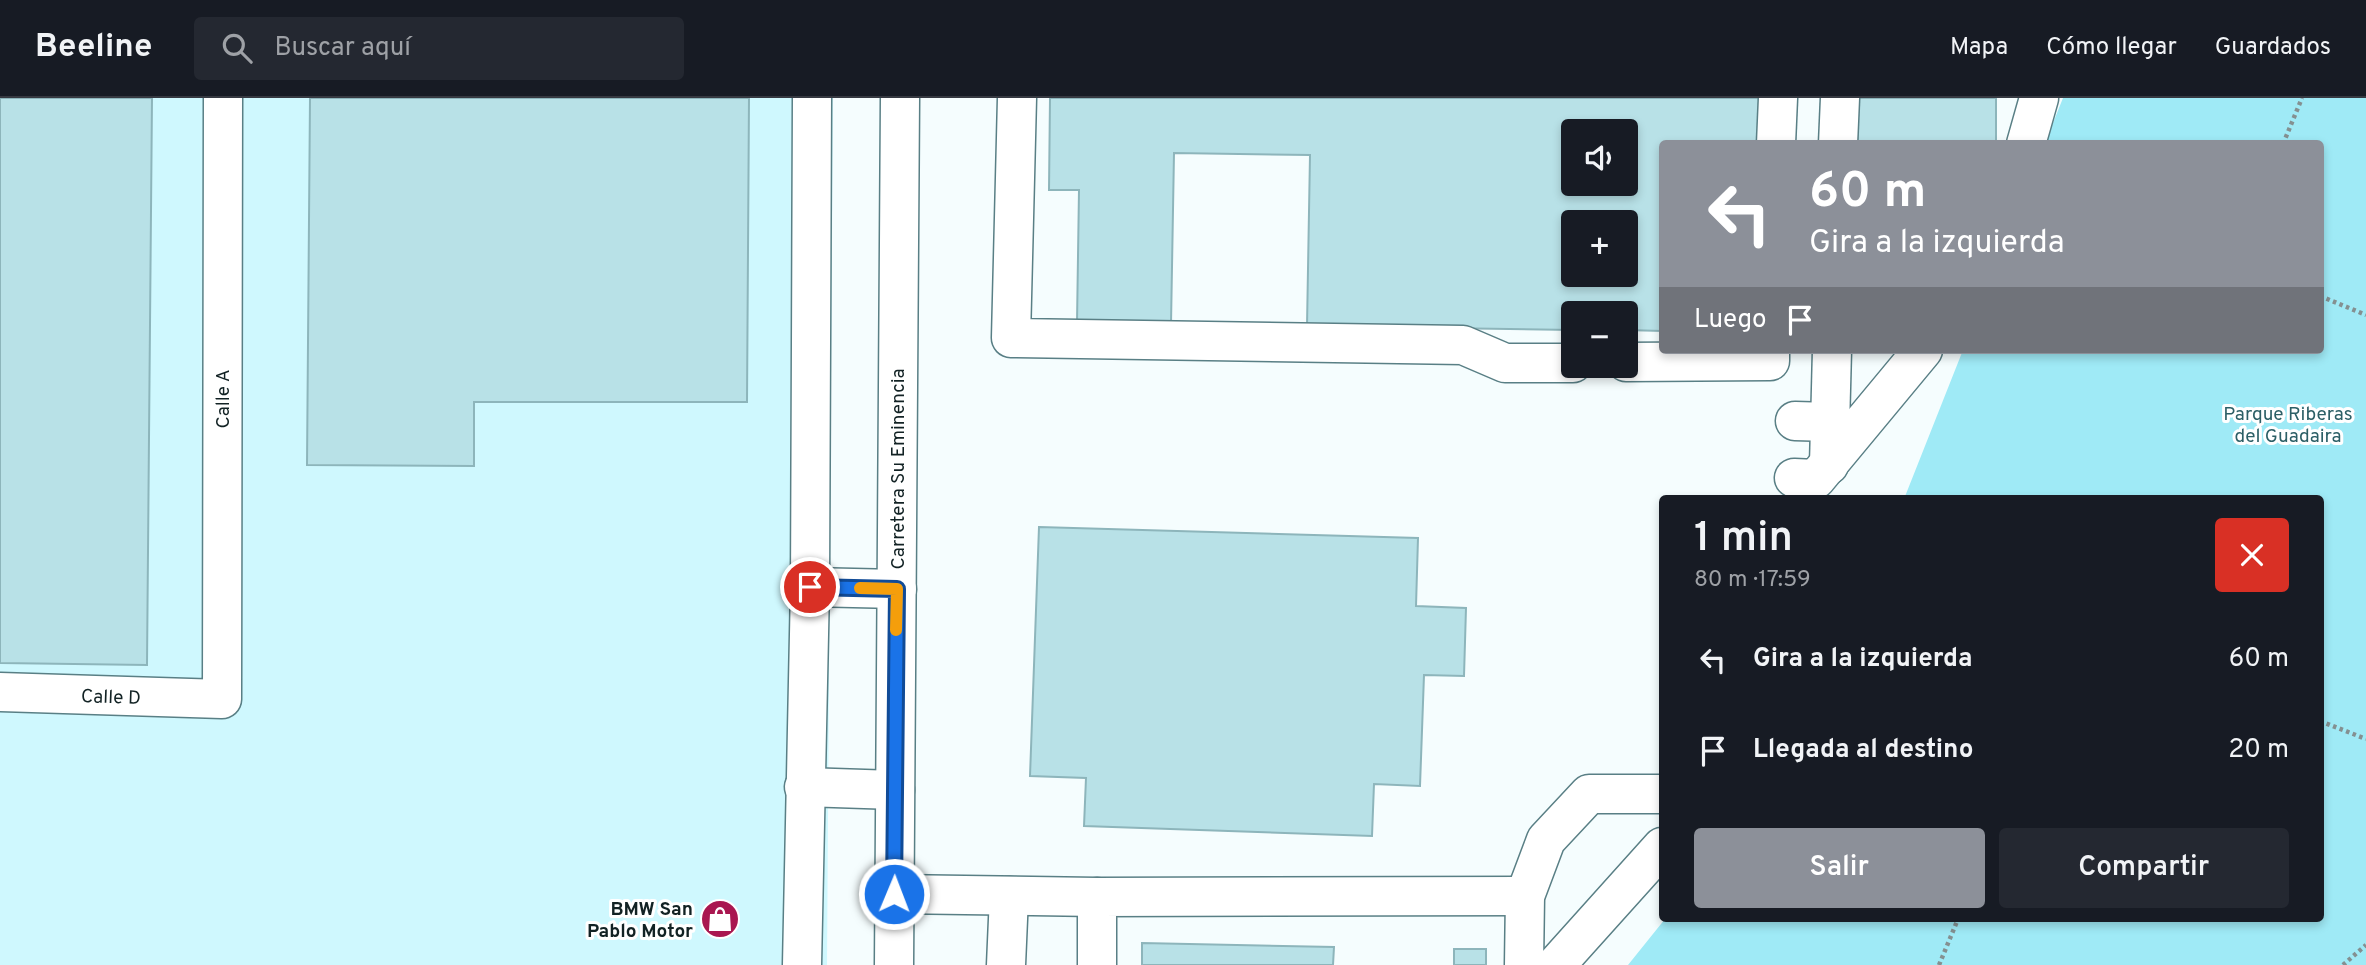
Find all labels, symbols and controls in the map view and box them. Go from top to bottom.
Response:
search box [194,17,684,80]
text: Beeline [35,27,152,69]
icon: search [218,29,256,67]
text: Buscar aquí [274,32,411,65]
text: Mapa [1950,33,2008,63]
text: Cómo llegar [2046,33,2177,63]
text: Guardados [2215,33,2331,63]
map controls [1561,119,1638,378]
button: sound [1561,119,1638,196]
text: 60 m [1809,163,1927,225]
icon: left [1694,168,1785,259]
button: + [1561,210,1638,287]
text: Gira a la izquierda [1809,224,2065,264]
button: − [1561,301,1638,378]
icon: arrive [1781,301,1819,339]
text: Luego [1694,304,1767,337]
street label: Carretera Su Eminencia [887,368,911,570]
street label: Calle A [212,369,236,429]
park label: Parque Riberas del Guadaira [2223,403,2353,449]
text: 1 min [1694,513,1793,566]
button: close [2215,518,2289,592]
pin [780,557,840,617]
text: 80 m · 17:59 [1694,566,1811,595]
icon: arrive [791,568,829,606]
icon: left [1694,641,1732,679]
text: Gira a la izquierda [1753,643,1972,676]
text: 60 m [2229,643,2289,676]
street label: Calle D [81,685,141,711]
icon: arrive [1694,732,1732,770]
text: Llegada al destino [1753,734,1973,767]
text: 20 m [2228,734,2289,767]
button: Salir [1694,828,1985,908]
button: Compartir [1999,828,2289,908]
position arrow [857,857,931,931]
place label: BMW San Pablo Motor [587,898,693,944]
shop icon: BMW San Pablo Motor [699,898,741,940]

